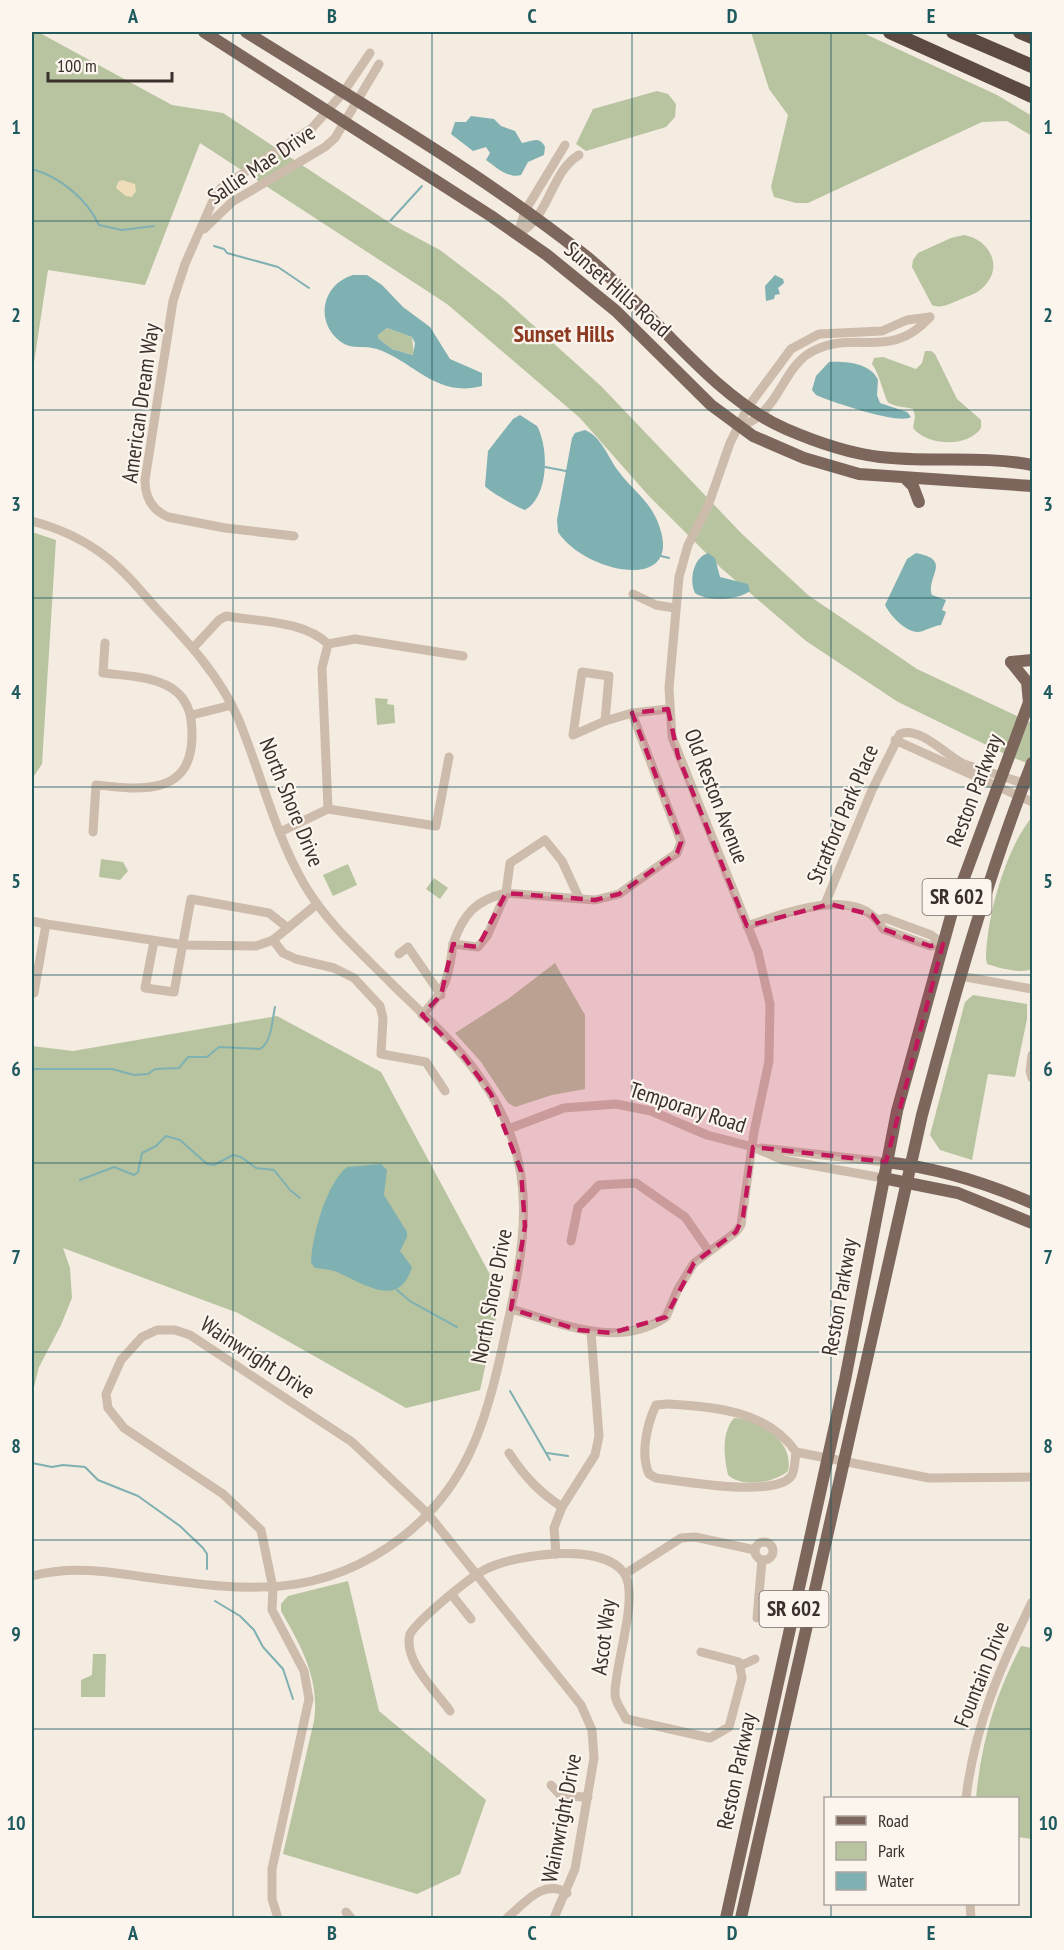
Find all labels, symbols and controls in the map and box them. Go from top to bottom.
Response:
text: A [127,3,139,29]
text: B [327,3,337,29]
text: C [527,3,537,29]
text: D [727,3,738,29]
text: E [927,3,935,29]
scale bar [48,45,172,83]
text: 100 m [57,54,97,77]
text: 1 [11,114,21,140]
text: 1 [1043,114,1053,140]
street label: Sallie Mae Drive [202,118,320,210]
street label: Sunset Hills Road [559,236,677,342]
text: 2 [11,302,21,328]
text: 2 [1043,302,1053,328]
district label: Sunset Hills [514,320,614,348]
street label: American Dream Way [115,321,165,485]
text: 3 [11,491,21,517]
text: 3 [1043,491,1053,517]
text: 4 [11,679,21,705]
text: 4 [1043,679,1053,705]
street label: Old Reston Avenue [678,725,756,867]
street label: Reston Parkway [940,729,1009,850]
street label: North Shore Drive [253,733,331,871]
street label: Stratford Park Place [800,740,884,888]
text: 5 [11,868,21,894]
text: 5 [1043,868,1053,894]
road number: SR 602 [922,879,992,915]
text: 6 [11,1056,21,1082]
text: 6 [1043,1056,1053,1082]
street label: Temporary Road [626,1075,750,1139]
street label: North Shore Drive [464,1226,518,1366]
street label: Reston Parkway [815,1235,863,1358]
text: 7 [11,1244,21,1270]
text: 7 [1043,1244,1053,1270]
street label: Wainwright Drive [195,1310,321,1404]
text: 8 [11,1433,21,1459]
text: 8 [1043,1433,1053,1459]
road number: SR 602 [760,1591,828,1627]
street label: Ascot Way [584,1597,622,1677]
street label: Fountain Drive [947,1617,1015,1731]
text: 9 [11,1621,21,1647]
text: 9 [1043,1621,1053,1647]
street label: Reston Parkway [710,1709,762,1832]
street label: Wainwright Drive [535,1751,587,1885]
legend [824,1797,1019,1905]
text: Road [878,1809,909,1832]
text: 10 [6,1810,26,1836]
text: 10 [1038,1810,1058,1836]
text: Park [878,1839,905,1862]
text: Water [878,1869,914,1892]
text: A [127,1920,139,1946]
text: B [327,1920,337,1946]
text: C [527,1920,537,1946]
text: D [727,1920,738,1946]
text: E [927,1920,935,1946]

